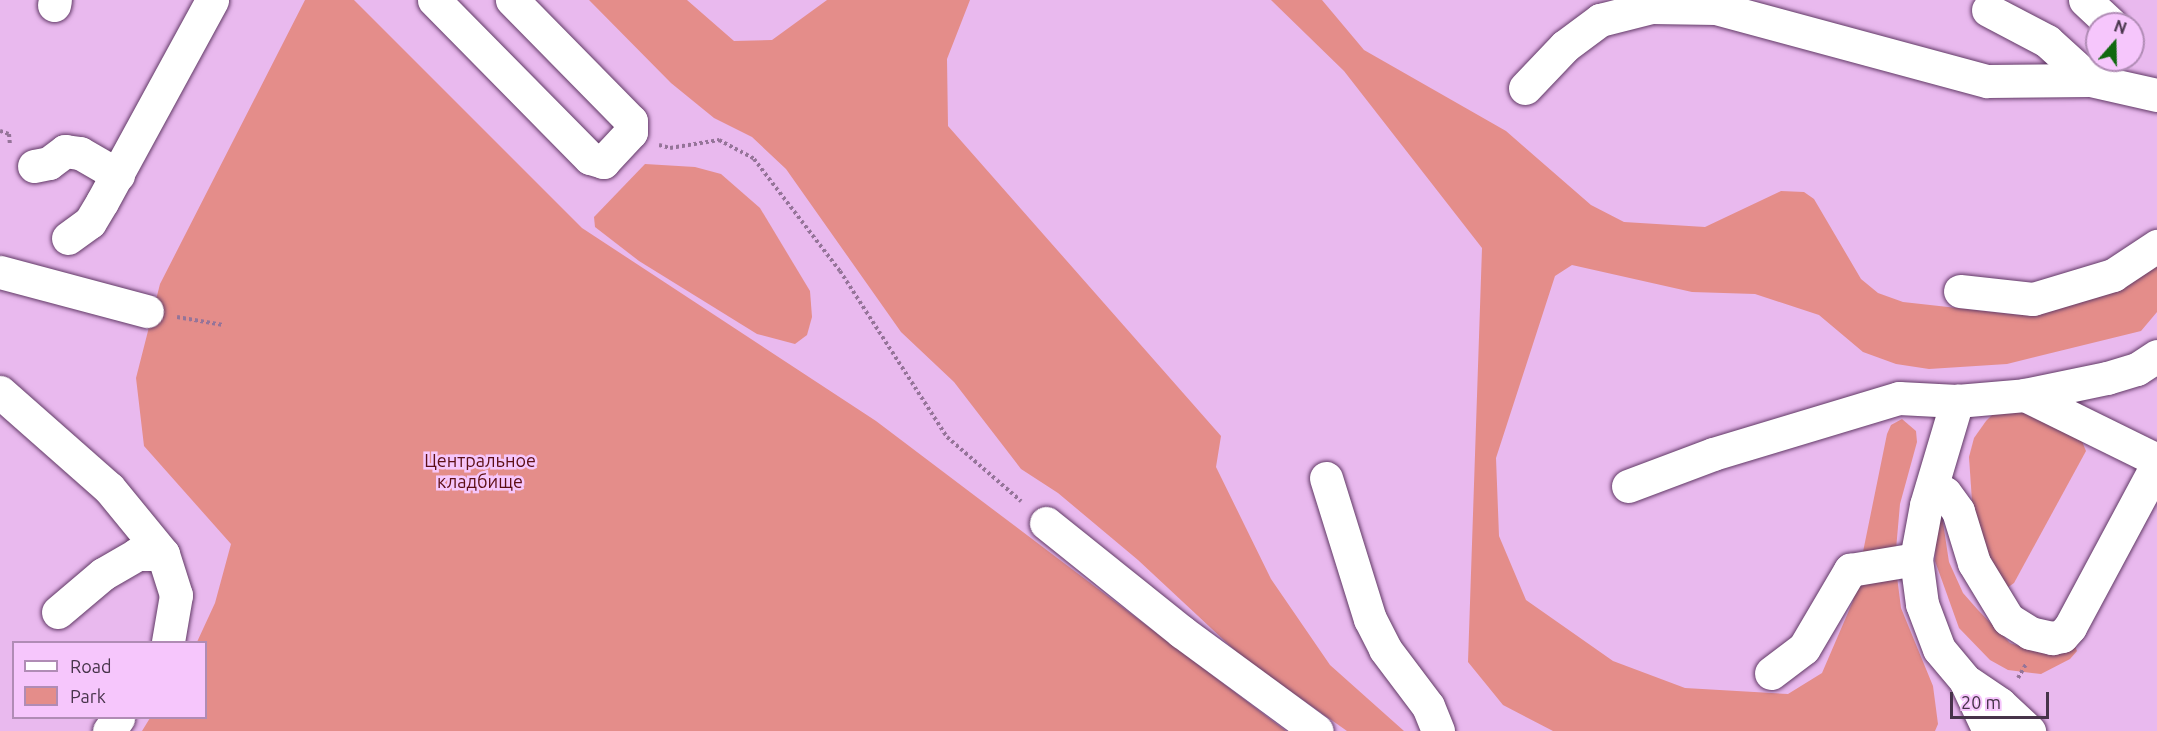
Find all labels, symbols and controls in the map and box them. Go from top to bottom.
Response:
north arrow [2085,12,2145,72]
text: N [2112,16,2129,37]
park label: Центральное кладбище [424,450,536,492]
legend [12,641,207,719]
text: Road [70,656,112,676]
scale bar [1953,680,2052,718]
text: Park [70,686,106,706]
text: 20 m [1961,692,2001,712]

